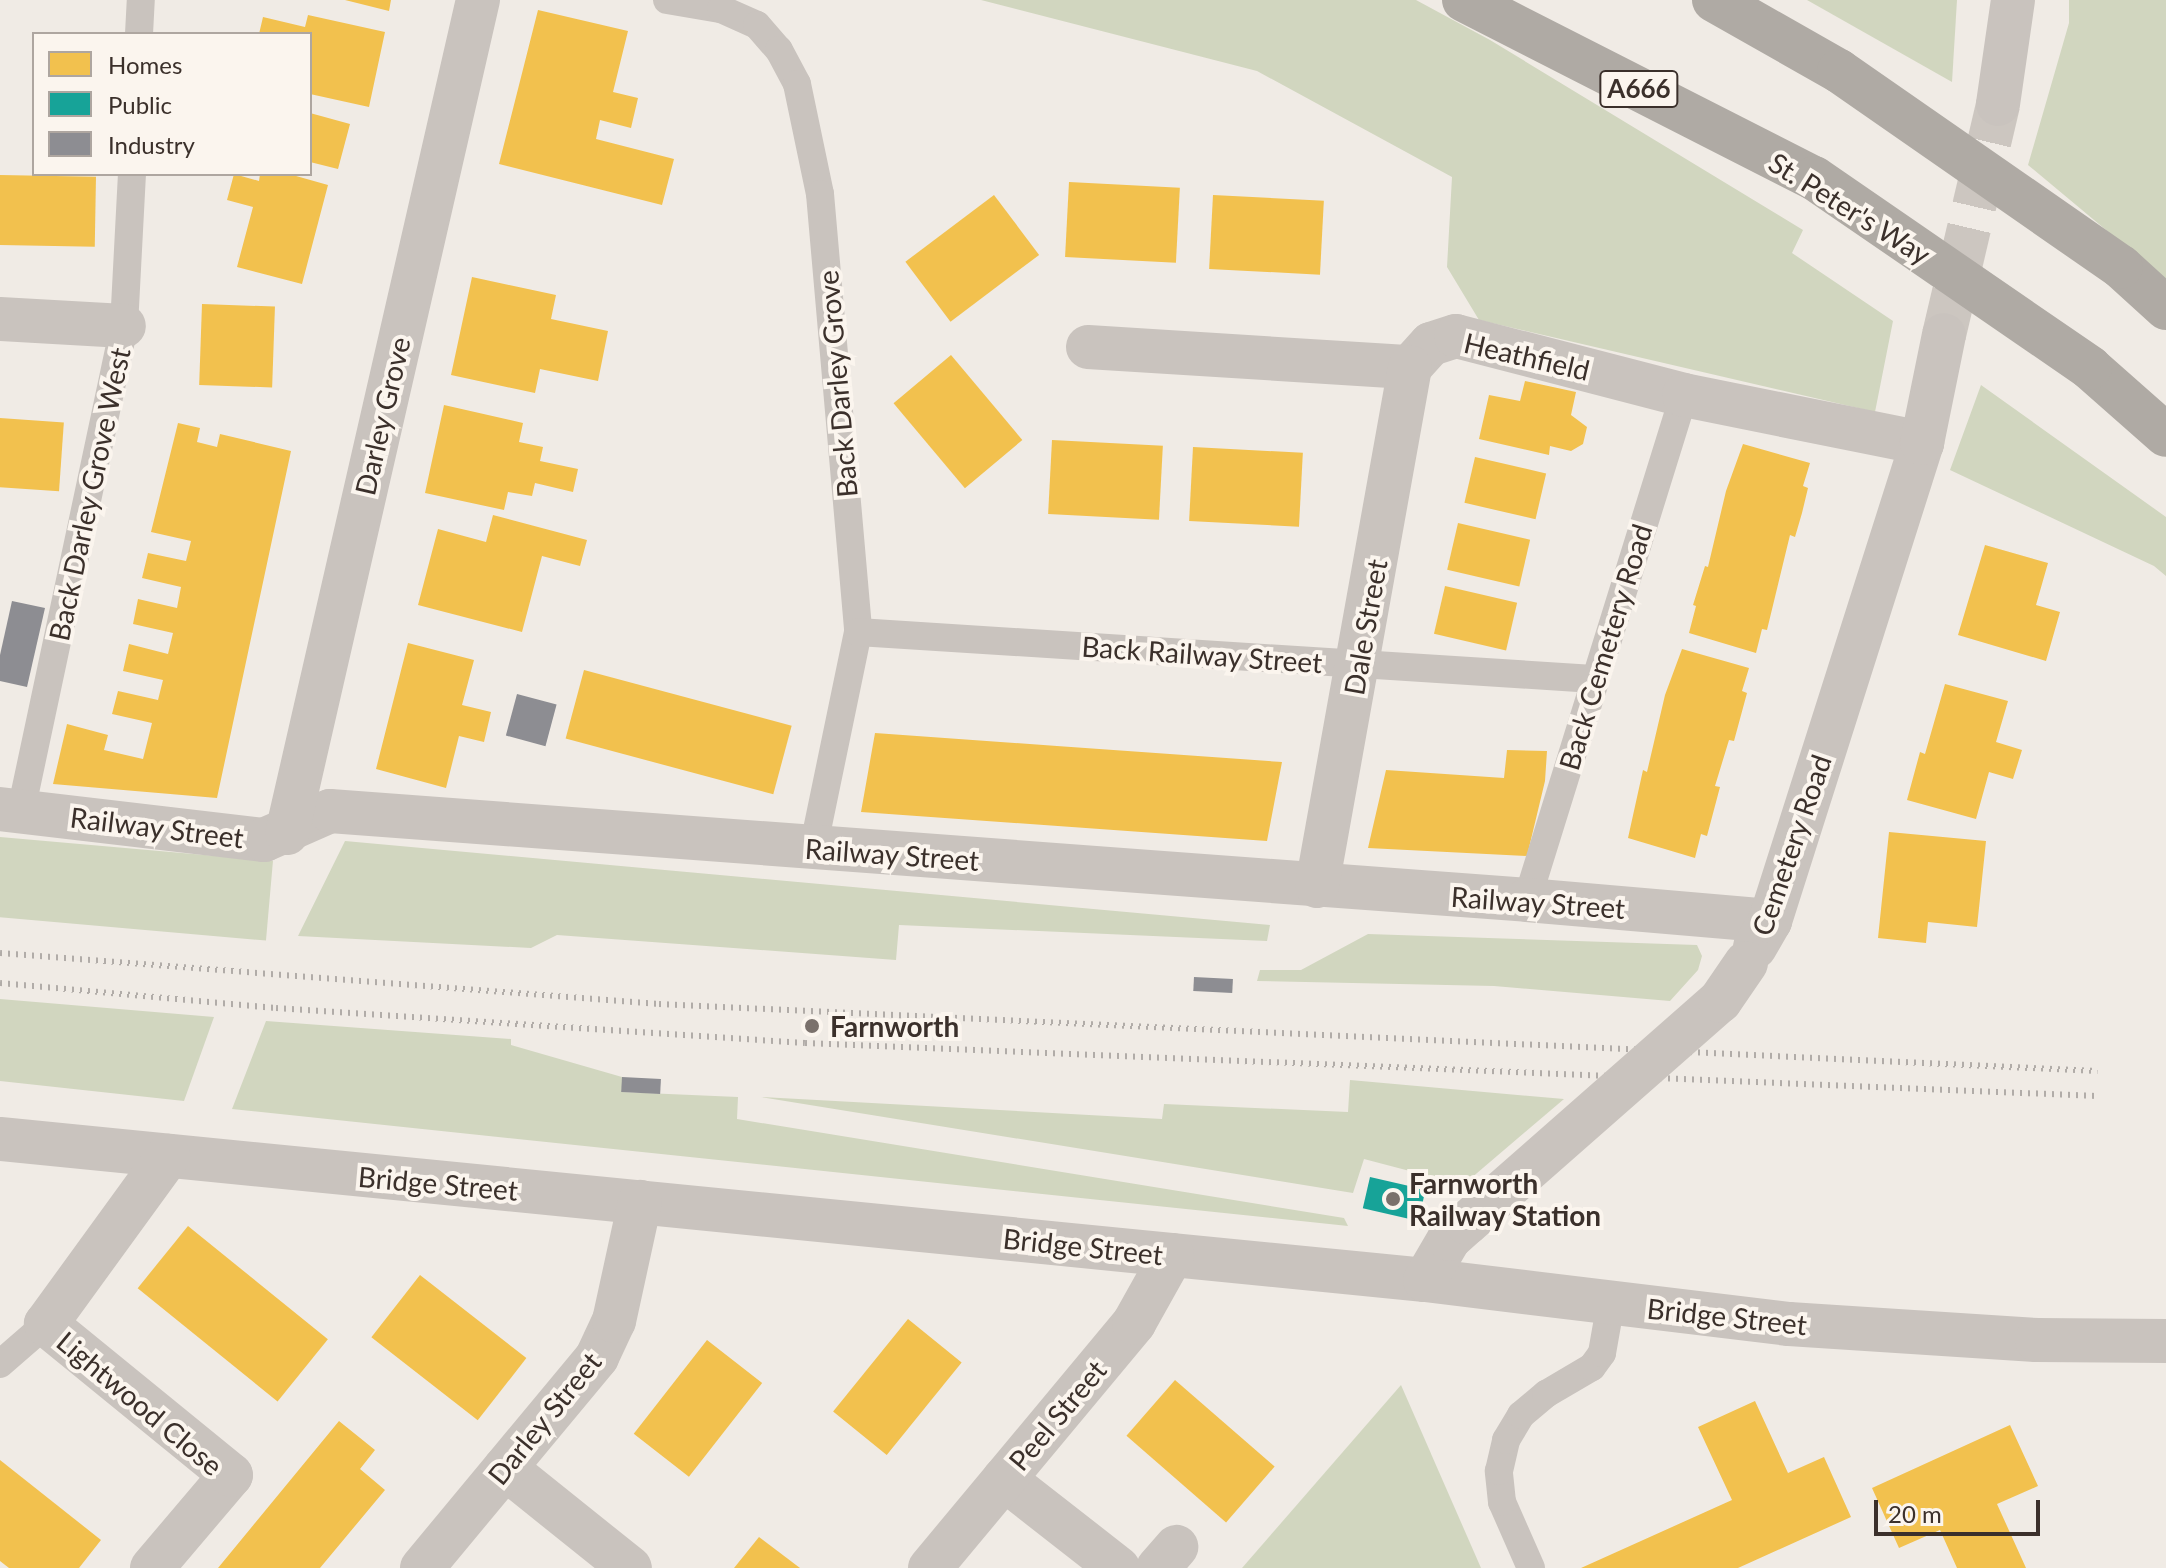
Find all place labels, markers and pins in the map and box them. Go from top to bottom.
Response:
place label: Farnworth [830,1009,959,1043]
marker: Farnworth [801,1015,823,1037]
place label: Farnworth Railway Station [1409,1166,1602,1232]
marker: Farnworth Railway Station [1384,1190,1402,1208]

